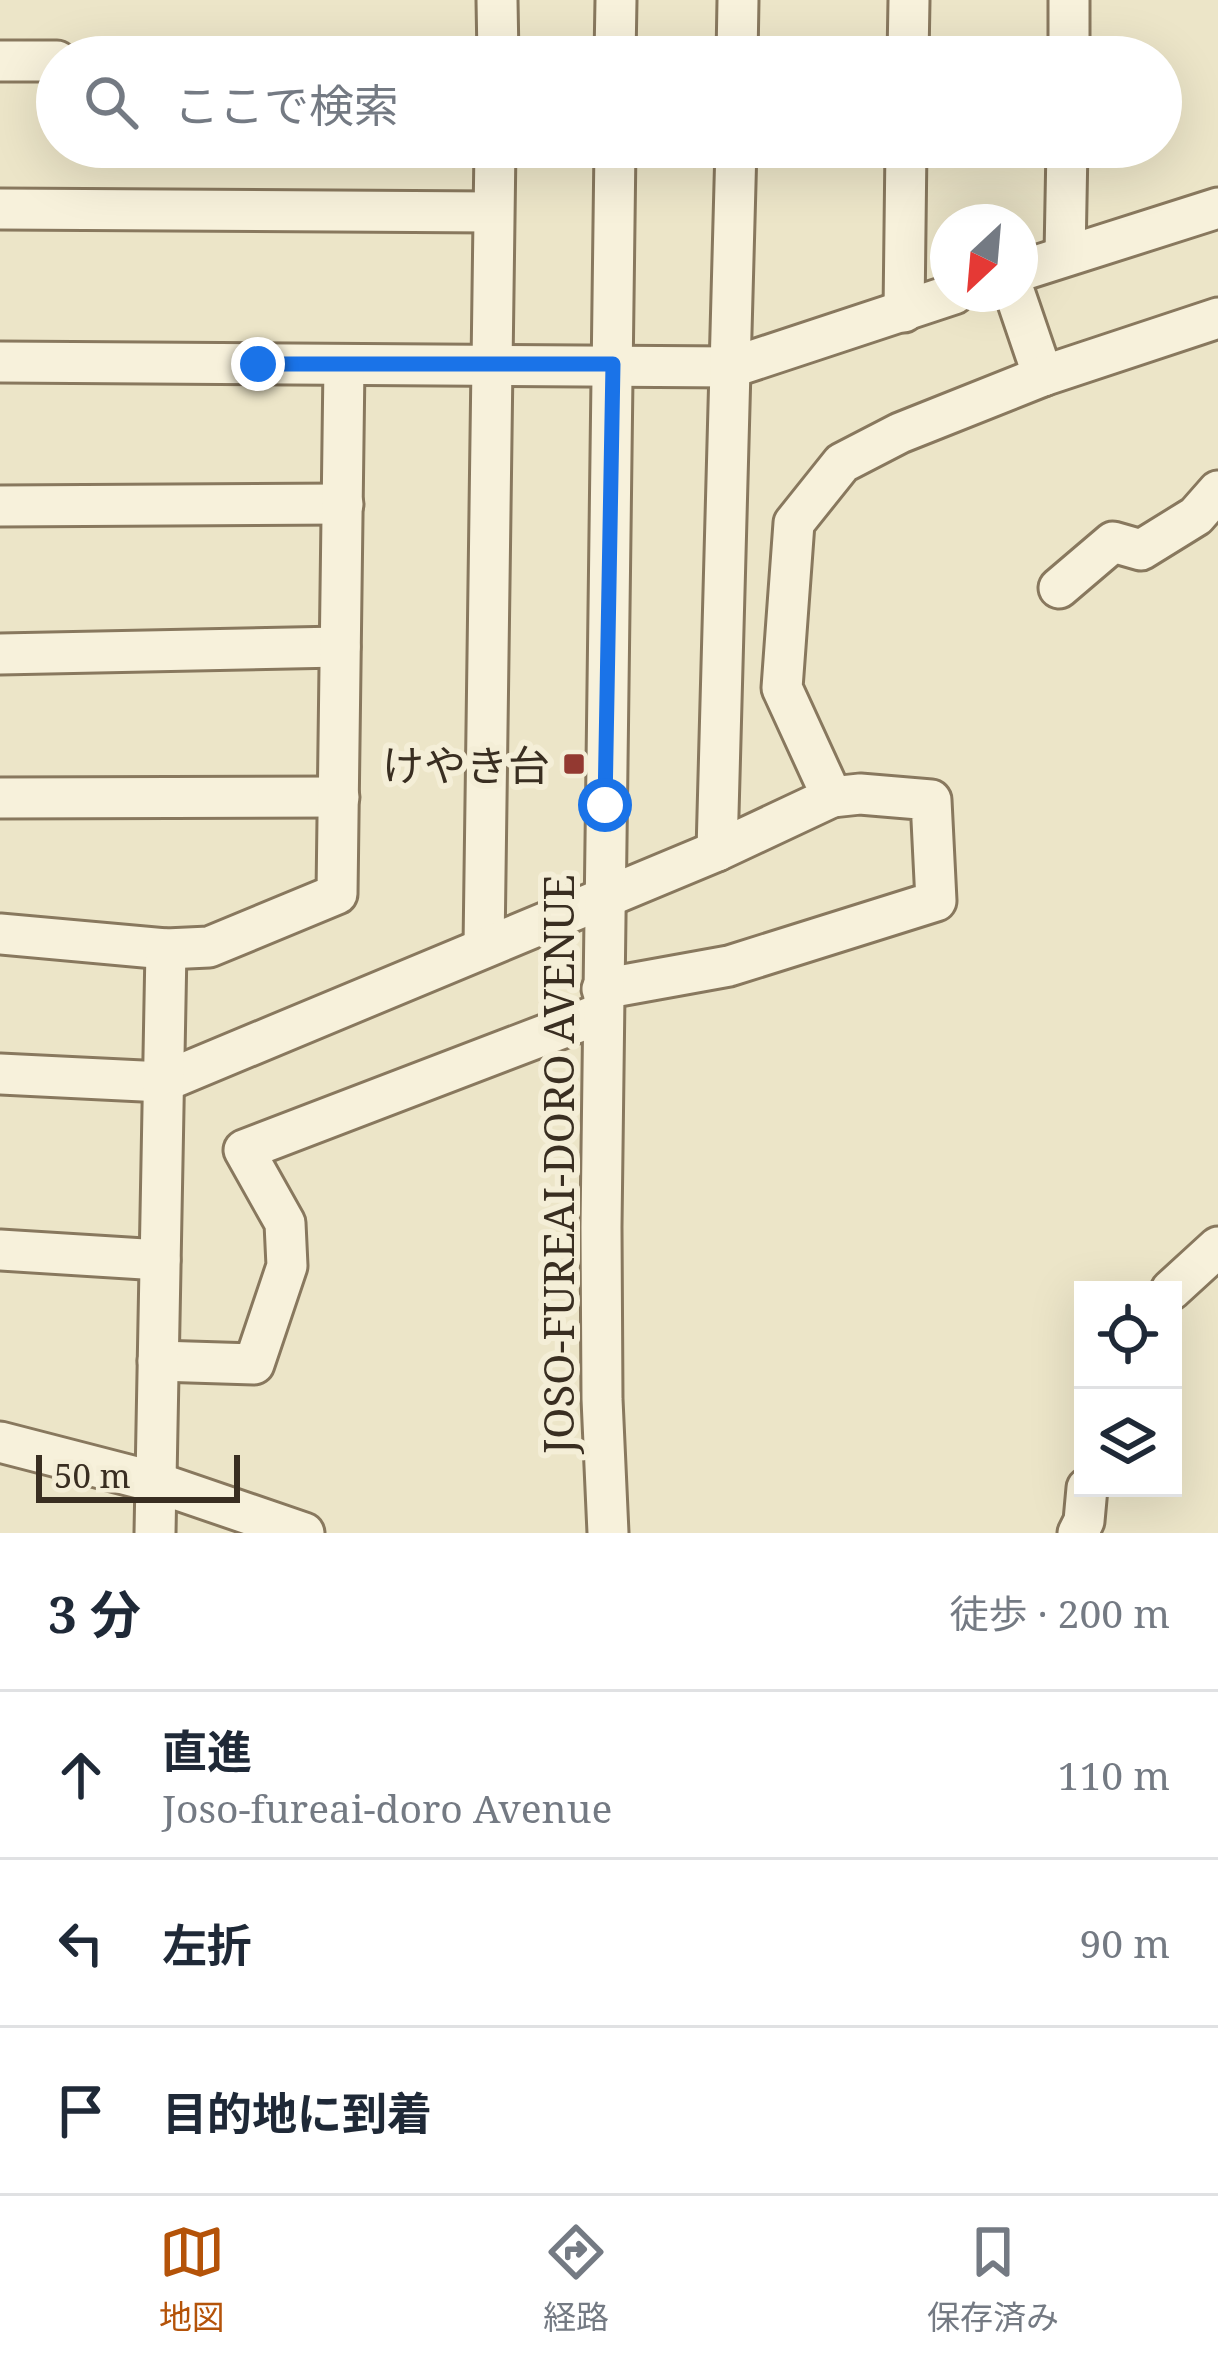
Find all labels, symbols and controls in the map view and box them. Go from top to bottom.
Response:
search box [36,36,1182,168]
icon: search [78,69,144,135]
text: ここで検索 [174,74,399,135]
north arrow [930,204,1038,312]
route end [231,337,285,391]
place label: けやき台 [382,736,550,793]
marker: けやき台 [561,751,587,777]
route start [578,778,632,832]
street label: JOSO-FUREAI-DORO AVENUE [529,874,586,1455]
map controls [1074,1281,1182,1497]
button: locate [1074,1281,1182,1389]
button: layers [1074,1389,1182,1497]
scale bar [36,1449,240,1502]
text: 50 m [54,1453,131,1498]
text: 3 分 [48,1578,141,1648]
text: 徒歩 · 200 m [950,1586,1170,1639]
text: 直進 [162,1720,252,1781]
icon: ahead [48,1742,114,1808]
text: 110 m [1058,1748,1170,1801]
text: Joso-fureai-doro Avenue [162,1781,612,1834]
icon: left [48,1910,114,1976]
text: 左折 [162,1914,252,1975]
text: 90 m [1079,1916,1170,1969]
icon: arrive [48,2078,114,2144]
text: 目的地に到着 [162,2082,432,2143]
tab: 地図 [159,2219,225,2339]
tab: 経路 [543,2219,609,2339]
tab: 保存済み [927,2219,1059,2339]

